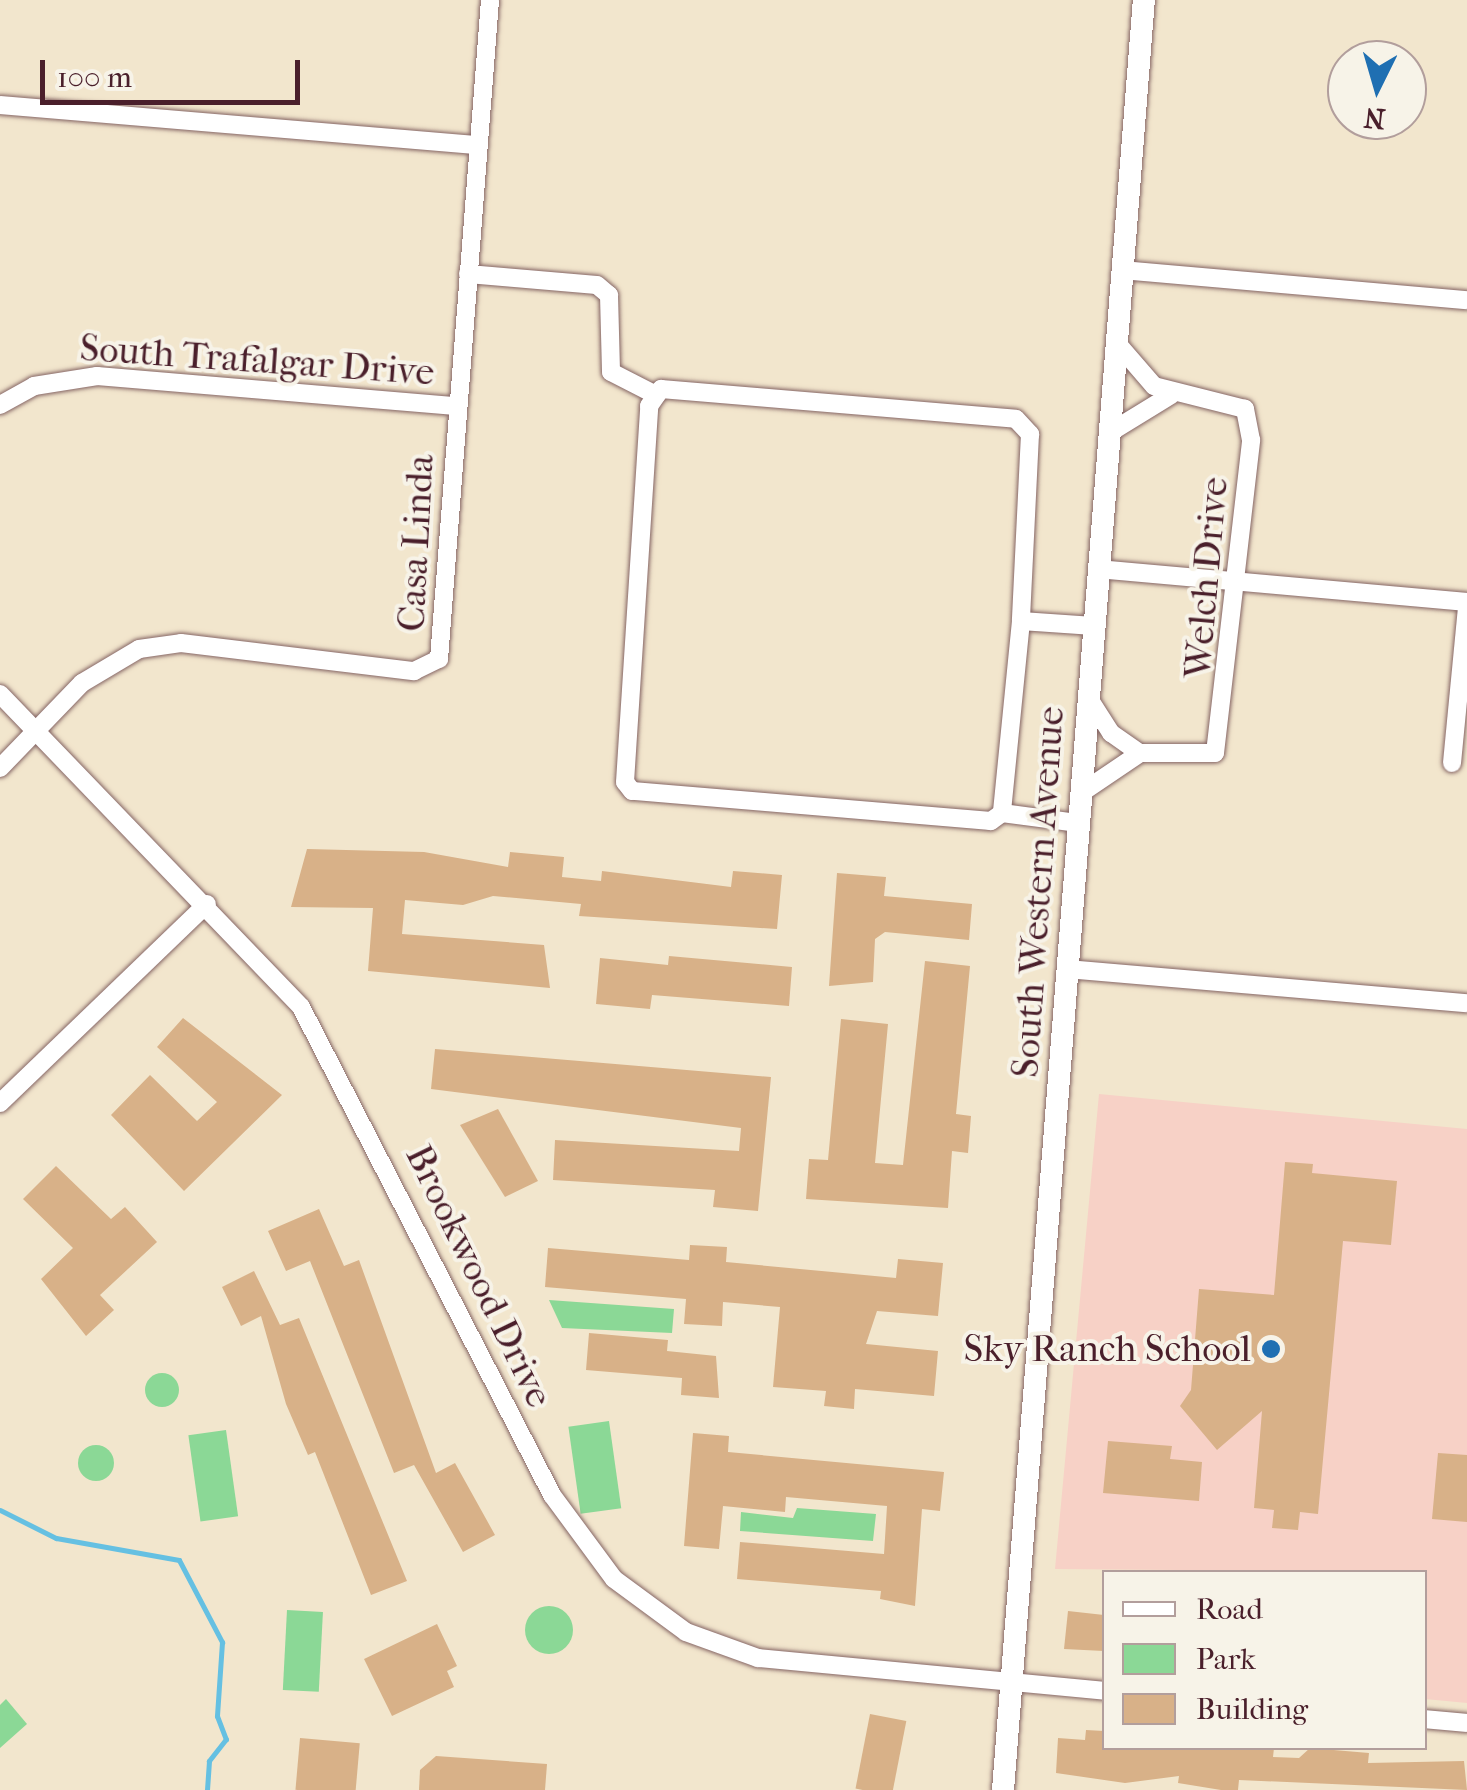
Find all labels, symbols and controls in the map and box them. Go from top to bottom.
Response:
scale bar [45,40,305,102]
north arrow [1327,40,1427,140]
text: 100 m [57,60,132,95]
text: N [1362,101,1387,136]
street label: South Trafalgar Drive [78,325,436,395]
street label: Casa Linda [389,453,443,633]
street label: Welch Drive [1174,475,1238,681]
street label: South Western Avenue [1002,705,1074,1079]
street label: Brookwood Drive [396,1137,562,1415]
place label: Sky Ranch School [964,1326,1251,1372]
marker: Sky Ranch School [1260,1338,1282,1360]
legend [1102,1570,1427,1750]
text: Road [1196,1592,1263,1627]
text: Park [1196,1642,1256,1677]
text: Building [1196,1692,1308,1727]

